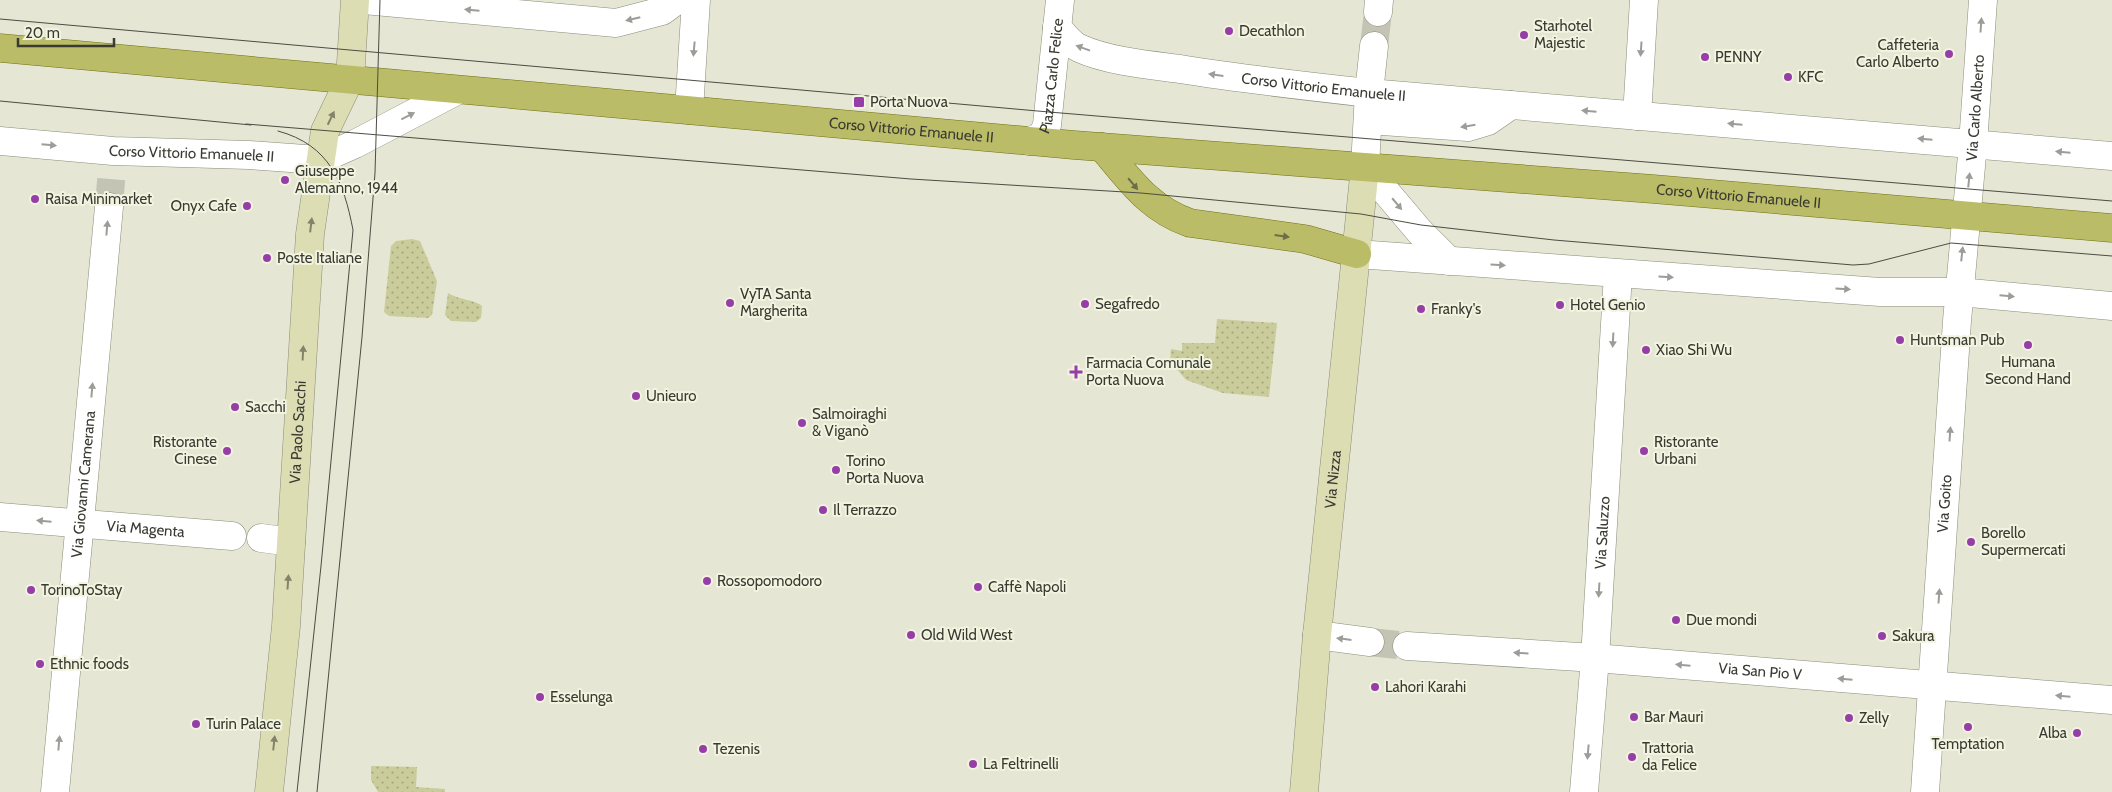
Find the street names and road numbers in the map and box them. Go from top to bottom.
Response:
street label: Piazza Carlo Felice [1035,17,1067,136]
street label: Via Carlo Alberto [1962,54,1988,162]
street label: Corso Vittorio Emanuele II [1240,69,1407,105]
street label: Corso Vittorio Emanuele II [828,114,994,147]
street label: Corso Vittorio Emanuele II [109,142,275,166]
street label: Corso Vittorio Emanuele II [1655,180,1822,212]
street label: Via Paolo Sacchi [286,380,310,484]
street label: Via Giovanni Camerana [68,409,99,559]
street label: Via Nizza [1321,449,1345,509]
street label: Via Goito [1934,474,1956,533]
street label: Via Saluzzo [1591,496,1614,570]
street label: Via Magenta [106,517,186,541]
street label: Via San Pio V [1718,659,1803,684]

